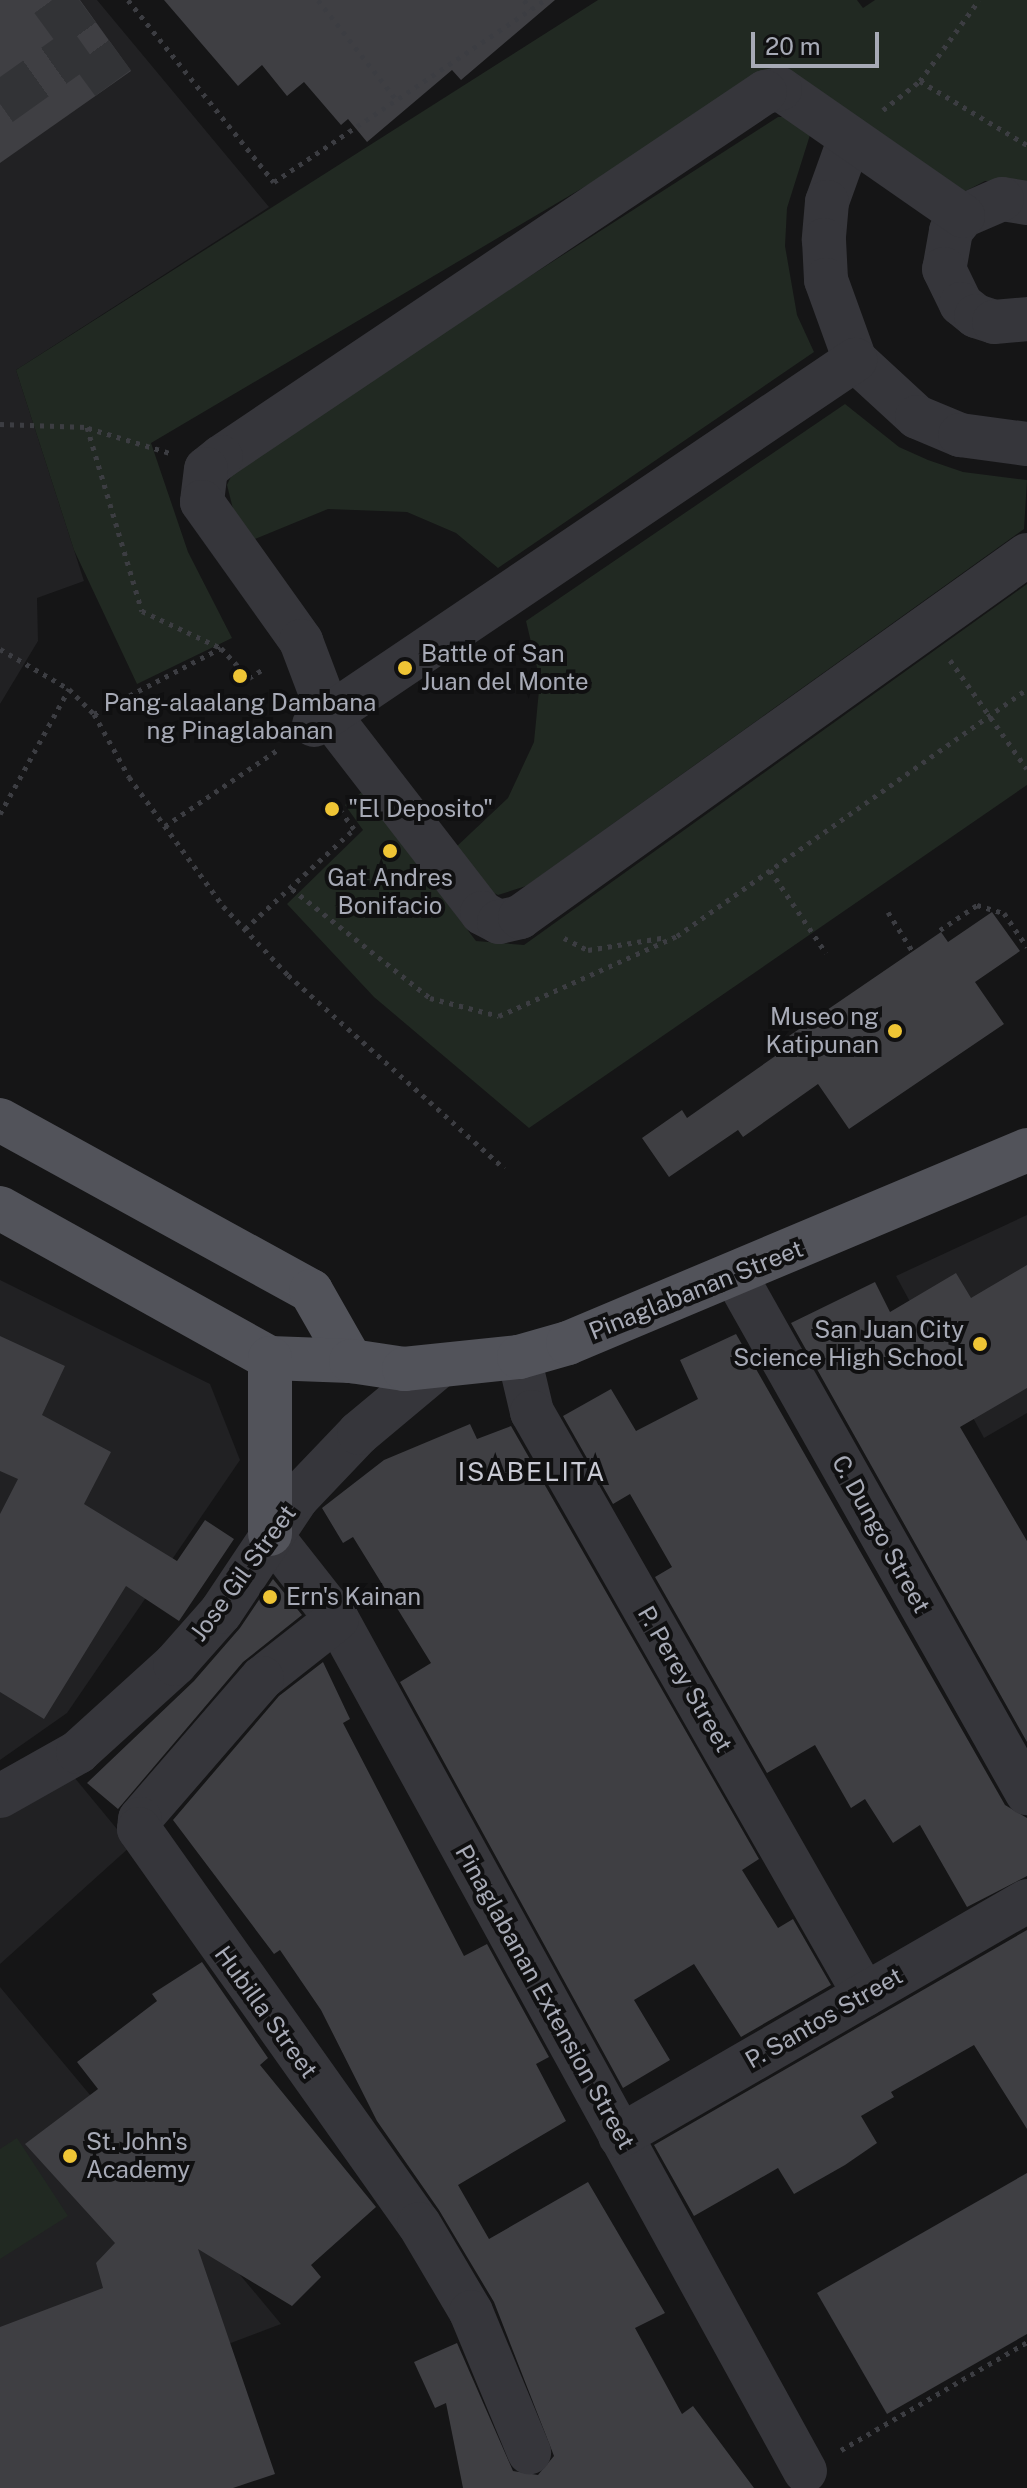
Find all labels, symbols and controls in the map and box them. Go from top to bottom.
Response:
scale bar [755,16,883,66]
text: 20 m [765,32,821,60]
place label: Battle of San Juan del Monte [421,640,589,696]
marker: Battle of San Juan del Monte [396,659,414,677]
marker: Pang-alaalang Dambana ng Pinaglabanan [231,667,249,685]
place label: Pang-alaalang Dambana ng Pinaglabanan [104,689,376,745]
place label: "El Deposito" [348,795,493,823]
marker: "El Deposito" [323,800,341,818]
marker: Gat Andres Bonifacio [381,842,399,860]
place label: Gat Andres Bonifacio [327,864,453,920]
place label: Museo ng Katipunan [765,1003,879,1059]
marker: Museo ng Katipunan [886,1022,904,1040]
street label: Pinaglabanan Street [585,1234,807,1346]
place label: San Juan City Science High School [733,1316,964,1372]
marker: San Juan City Science High School [971,1335,989,1353]
street label: C. Dungo Street [826,1450,936,1618]
district label: ISABELITA [458,1456,606,1488]
street label: Jose Gil Street [184,1499,302,1647]
place label: Ern's Kainan [286,1583,421,1611]
marker: Ern's Kainan [261,1588,279,1606]
street label: P. Perey Street [632,1601,738,1757]
street label: Pinaglabanan Extension Street [449,1840,641,2154]
street label: Hubilla Street [208,1940,324,2084]
street label: P. Santos Street [740,1961,908,2075]
place label: St. John's Academy [86,2128,190,2184]
marker: St. John's Academy [61,2147,79,2165]

